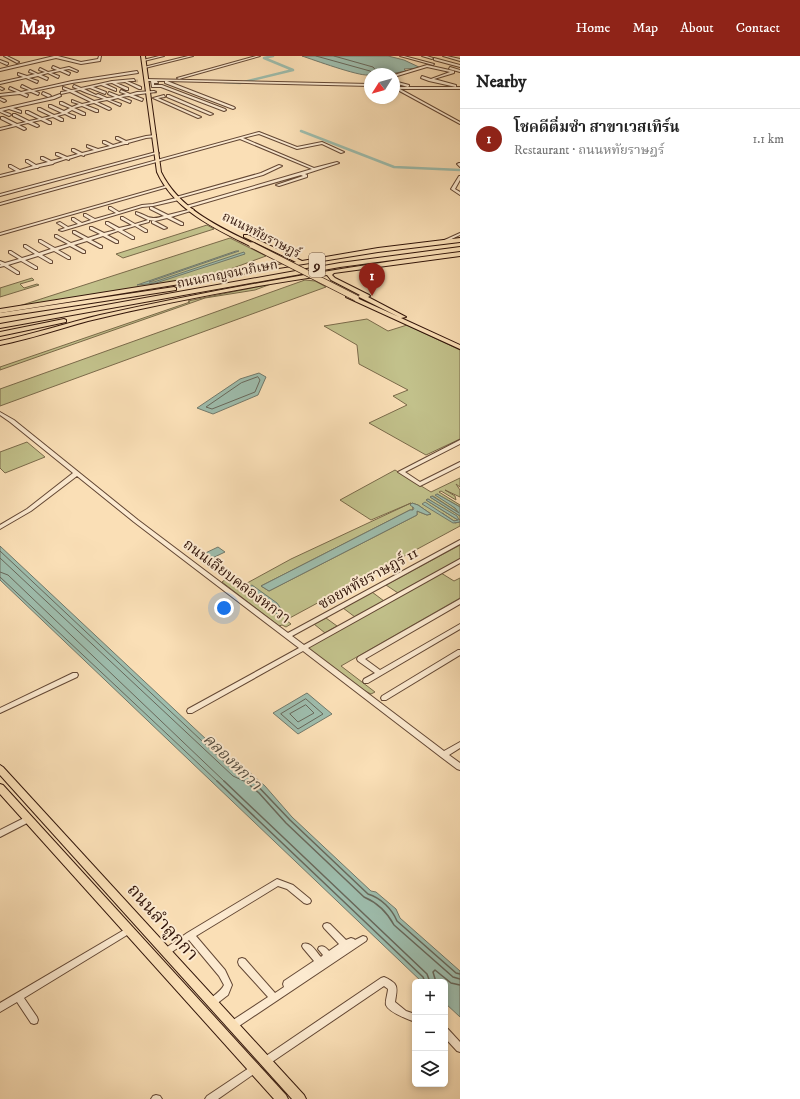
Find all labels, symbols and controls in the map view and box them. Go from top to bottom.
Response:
text: Map [20,17,55,40]
text: Home [576,19,610,37]
text: Map [632,19,658,37]
text: About [680,19,714,37]
text: Contact [736,19,780,37]
north arrow [364,68,400,104]
text: Nearby [476,71,526,93]
text: โชคดีติ่มซำ สาขาเวสเทิร์น [514,118,680,137]
text: 1 [487,131,491,147]
text: 1.1 km [752,131,784,147]
text: Restaurant · ถนนหทัยราษฎร์ [514,142,664,158]
street label: ถนนหทัยราษฎร์ [220,208,304,262]
road number: 9 [309,253,325,277]
street label: ถนนกาญจนาภิเษก [175,256,279,292]
pin: 1 [359,263,385,296]
street label: ถนนเลียบคลองหกวา [179,535,294,628]
street label: ซอยหทัยราษฎร์ 11 [314,542,422,614]
your location [214,598,234,618]
water label: คลองหกวา [199,729,266,795]
street label: ถนนลำลูกกา [122,880,203,966]
map controls [412,979,448,1087]
button: + [412,979,448,1015]
button: − [412,1015,448,1051]
button: layers [412,1051,448,1087]

